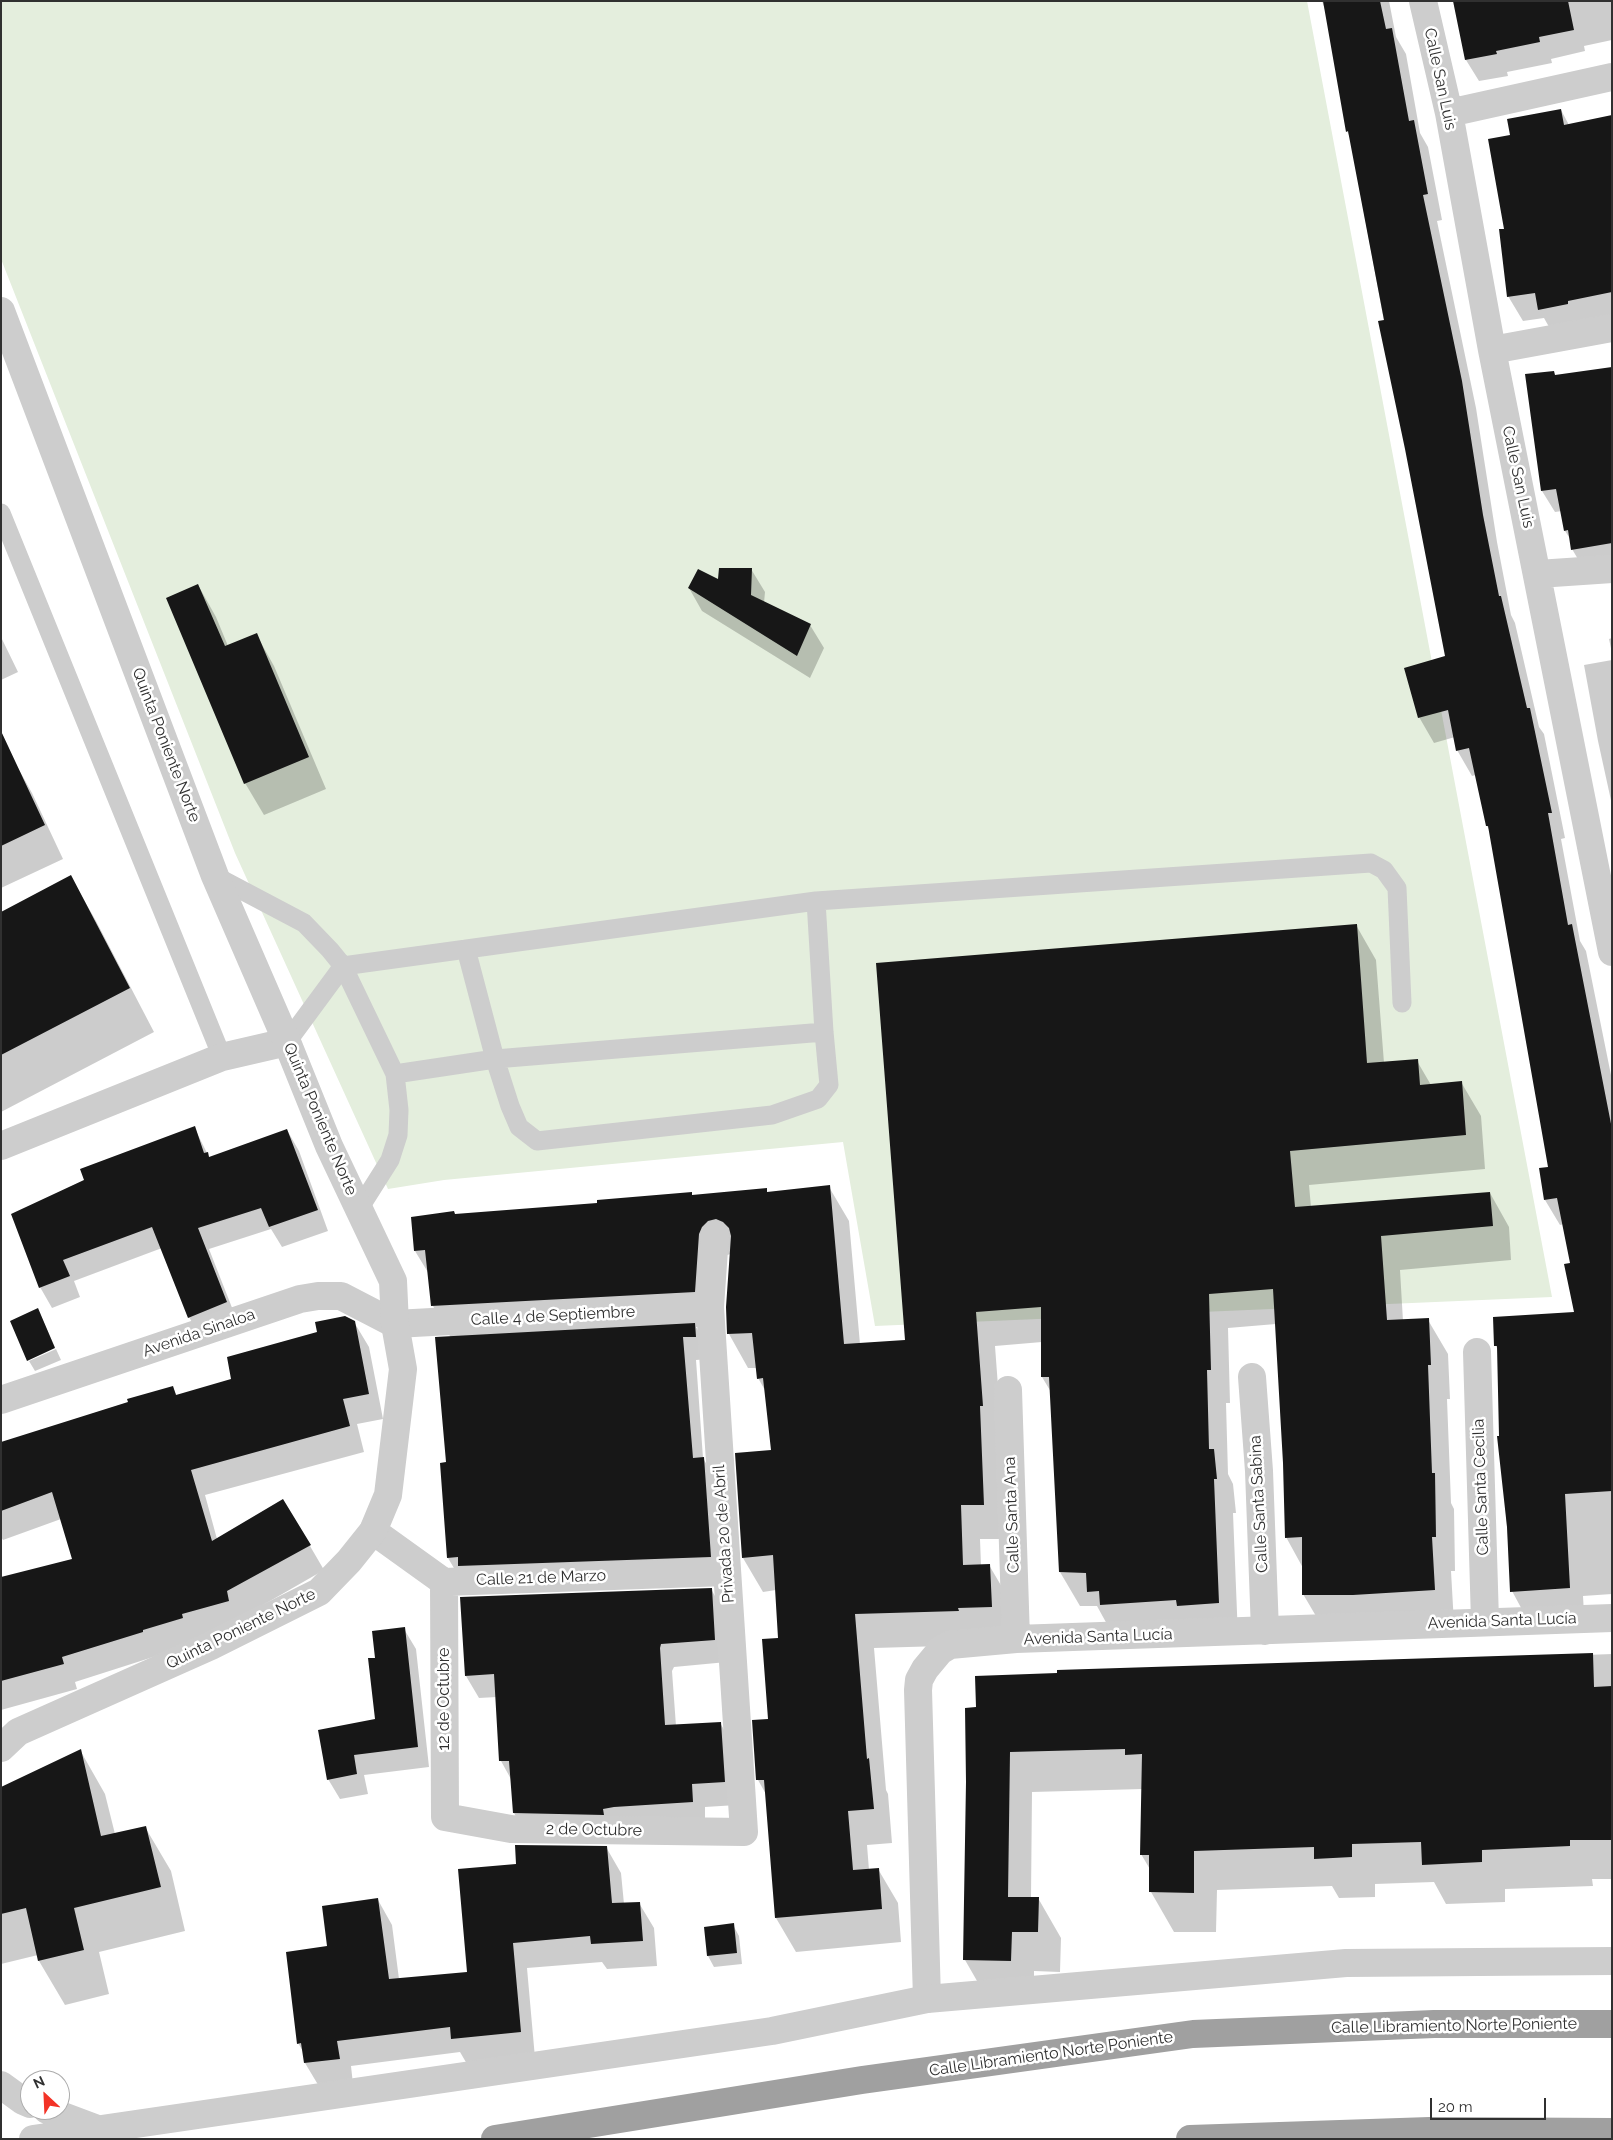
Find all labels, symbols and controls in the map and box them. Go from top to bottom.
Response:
street label: Calle San Luis [1420,26,1460,132]
street label: Calle San Luis [1498,424,1538,530]
street label: Quinta Poniente Norte [128,665,204,825]
street label: Quinta Poniente Norte [279,1040,361,1198]
street label: Calle 4 de Septiembre [470,1302,636,1330]
street label: Avenida Sinaloa [140,1305,258,1361]
street label: Calle Santa Cecilia [1469,1418,1493,1556]
street label: Calle Santa Sabina [1246,1435,1272,1573]
street label: Calle Santa Ana [1000,1456,1024,1574]
street label: Privada 20 de Abril [710,1464,738,1604]
street label: Calle 21 de Marzo [476,1566,606,1590]
street label: Quinta Poniente Norte [163,1584,319,1674]
street label: Avenida Santa Lucía [1427,1609,1577,1633]
street label: Avenida Santa Lucía [1023,1625,1173,1649]
street label: 12 de Octubre [434,1648,454,1750]
street label: 2 de Octubre [546,1820,642,1840]
street label: Calle Libramiento Norte Poniente [1331,2014,1577,2038]
street label: Calle Libramiento Norte Poniente [928,2027,1174,2081]
north arrow [20,2070,70,2120]
text: N [31,2073,47,2092]
scale bar [1433,2088,1549,2120]
text: 20 m [1438,2098,1473,2116]

